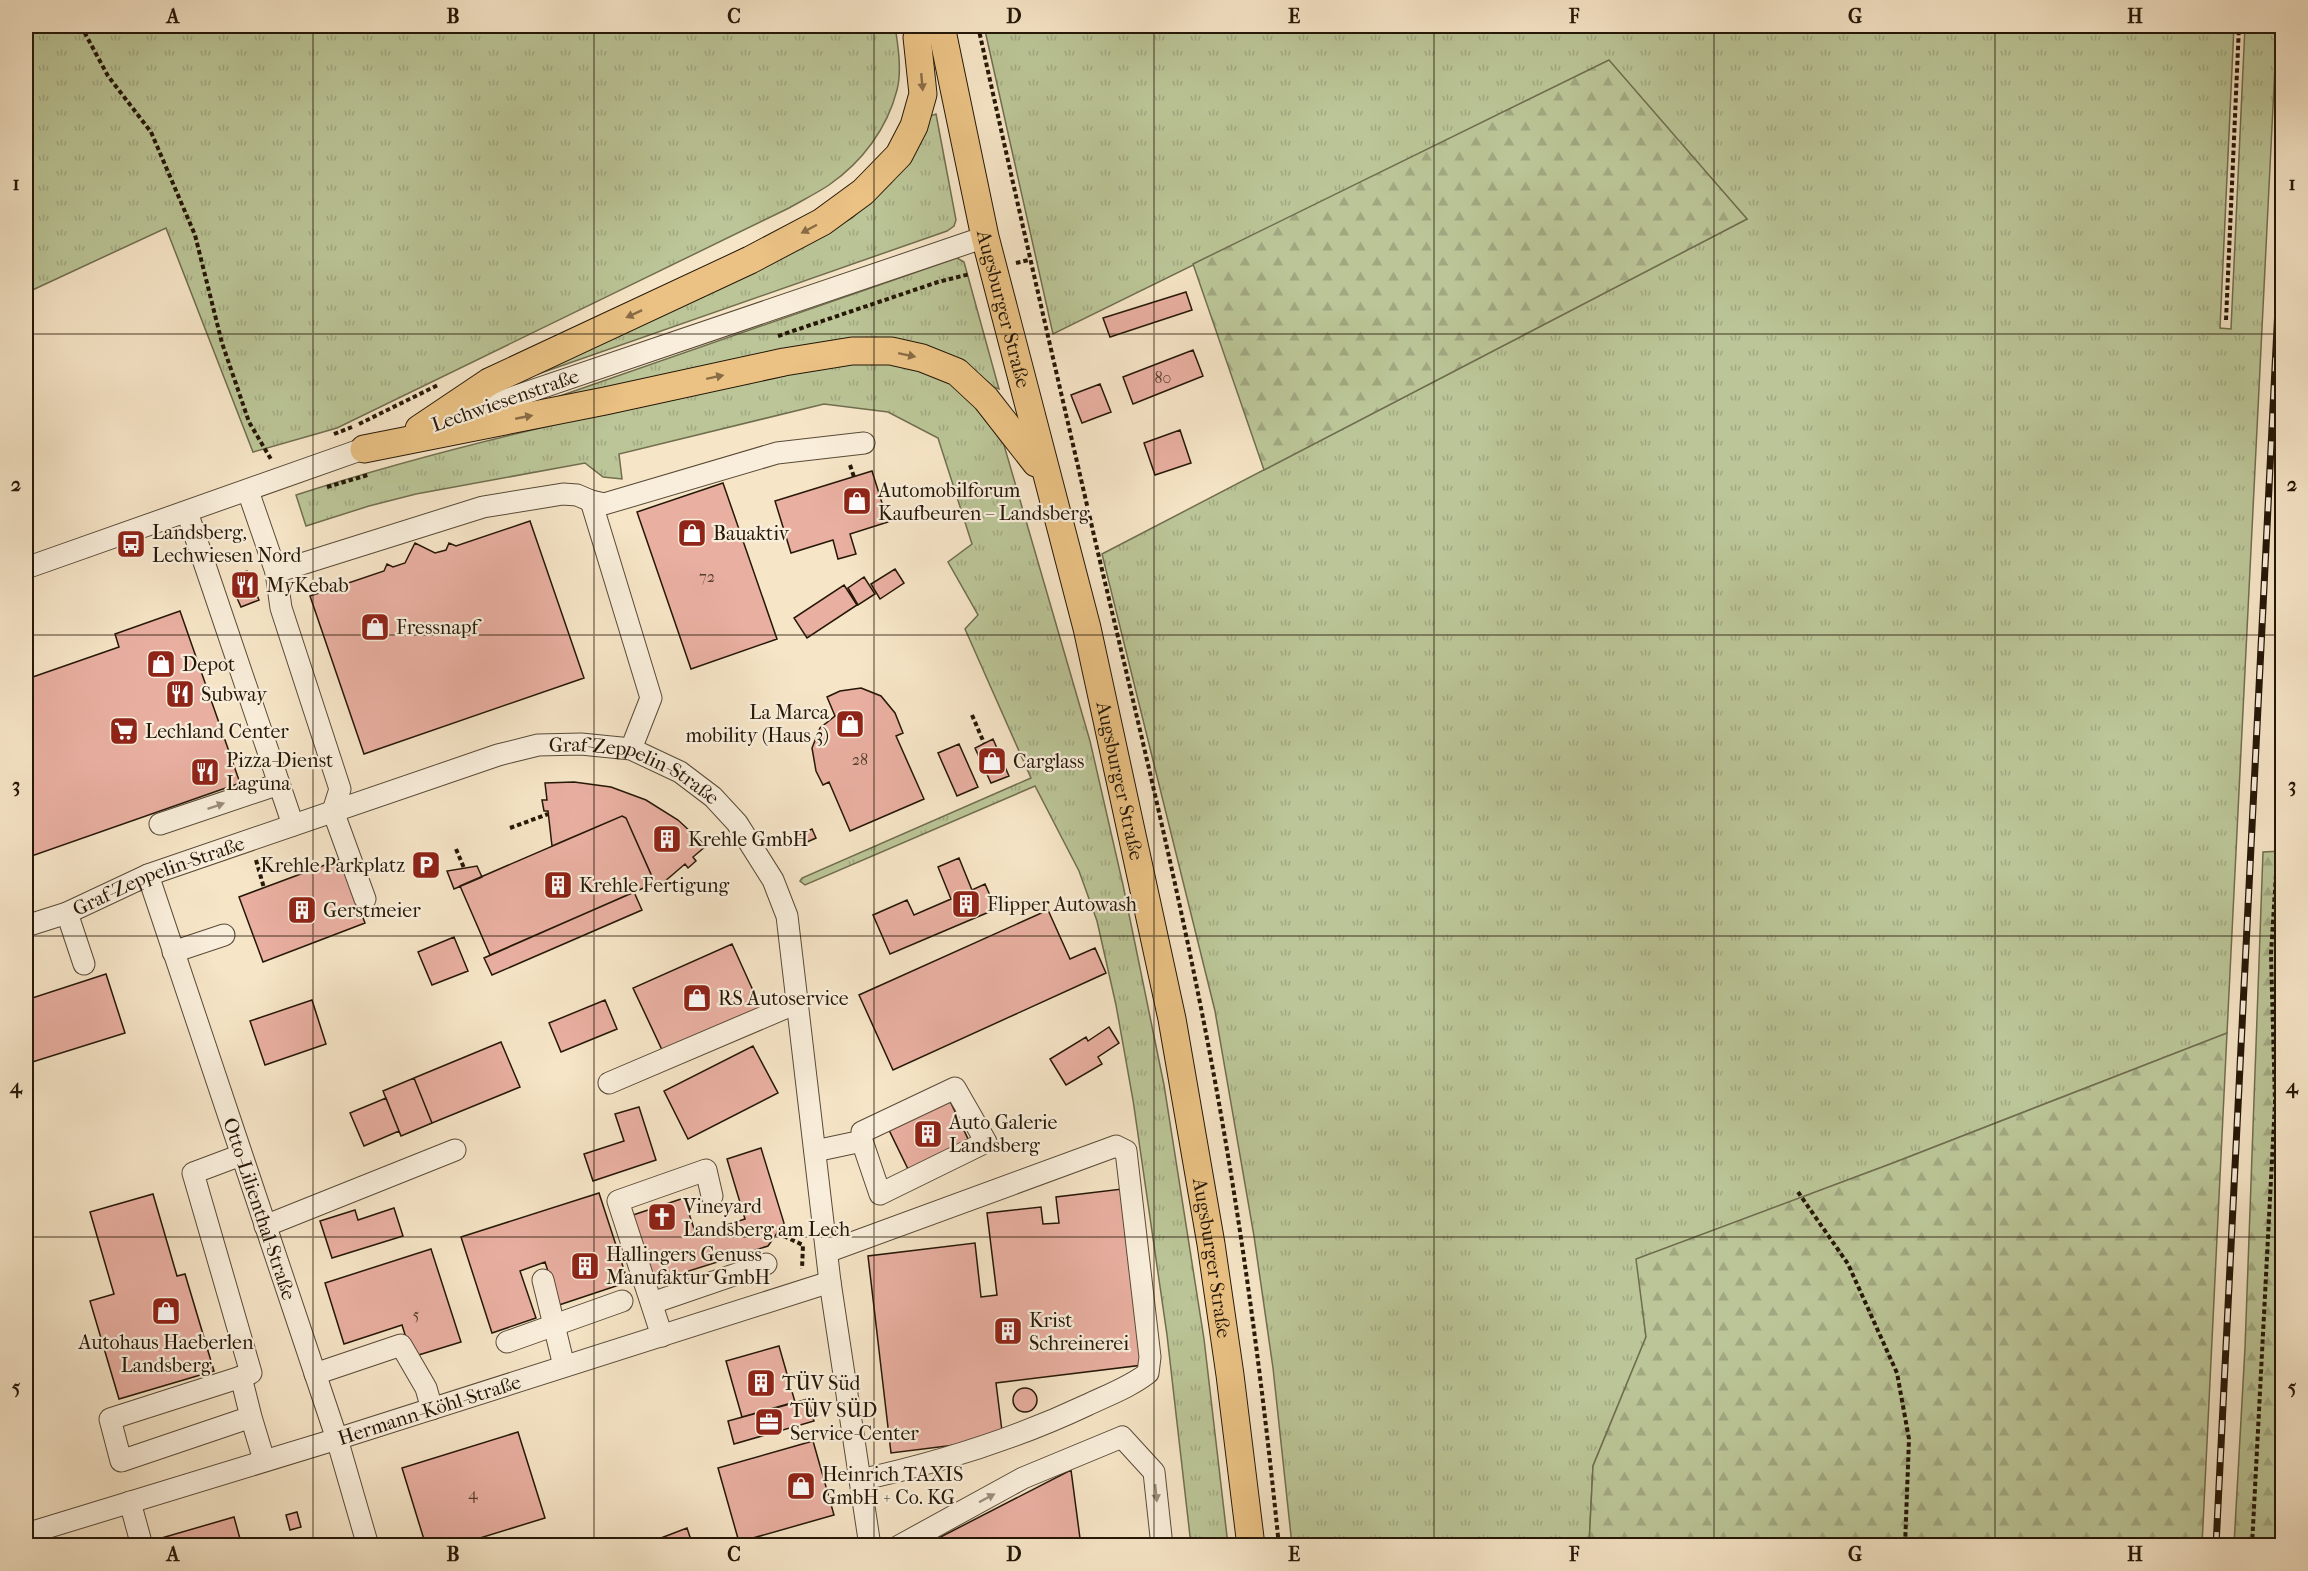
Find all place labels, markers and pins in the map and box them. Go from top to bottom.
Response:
place label: Automobilforum Kaufbeuren – Landsberg [877,479,1090,525]
shop icon: Automobilforum Kaufbeuren – Landsberg [841,485,873,517]
shop icon: Bauaktiv [676,517,708,549]
place label: Landsberg, Lechwiesen Nord [152,521,302,567]
place label: Bauaktiv [713,522,790,545]
bus stop icon: Landsberg, Lechwiesen Nord [115,528,147,560]
restaurant icon: MyKebab [229,569,261,601]
place label: MyKebab [266,574,349,597]
shop icon: Fressnapf [359,611,391,643]
place label: Fressnapf [396,616,482,639]
shop icon: Depot [145,648,177,680]
place label: Depot [182,653,235,676]
restaurant icon: Subway [164,678,196,710]
place label: Subway [201,683,268,706]
place label: La Marca mobility (Haus 3) [685,701,830,747]
shop icon: La Marca mobility (Haus 3) [834,708,866,740]
supermarket icon: Lechland Center [108,715,140,747]
place label: Lechland Center [145,720,289,743]
shop icon: Carglass [976,745,1008,777]
place label: Pizza-Dienst Laguna [226,749,333,795]
place label: Carglass [1013,750,1084,773]
restaurant icon: Pizza-Dienst Laguna [189,756,221,788]
building icon: Krehle GmbH [651,823,683,855]
place label: Krehle GmbH [688,828,808,851]
parking icon: Krehle Parkplatz [410,849,442,881]
place label: Krehle Parkplatz [260,854,405,877]
building icon: Krehle Fertigung [542,869,574,901]
place label: Krehle Fertigung [579,874,730,897]
building icon: Flipper Autowash [950,888,982,920]
place label: Flipper Autowash [987,893,1138,916]
building icon: Gerstmeier [286,894,318,926]
place label: Gerstmeier [323,899,421,922]
shop icon: RS Autoservice [681,982,713,1014]
place label: RS Autoservice [718,987,849,1010]
place label: Auto Galerie Landsberg [948,1111,1058,1157]
building icon: Auto Galerie Landsberg [912,1118,944,1150]
place label: Vineyard Landsberg am Lech [682,1195,851,1241]
church icon: Vineyard Landsberg am Lech [646,1201,678,1233]
place label: Hallingers Genuss Manufaktur GmbH [606,1243,771,1289]
building icon: Hallingers Genuss Manufaktur GmbH [569,1250,601,1282]
shop icon: Autohaus Haeberlen Landsberg [150,1295,182,1327]
place label: Krist Schreinerei [1029,1309,1129,1355]
building icon: Krist Schreinerei [992,1315,1024,1347]
place label: Autohaus Haeberlen Landsberg [77,1331,254,1377]
building icon: TÜV Süd [745,1367,777,1399]
place label: TÜV Süd [782,1371,862,1395]
place label: TÜV SÜD Service-Center [790,1398,919,1445]
office icon: TÜV SÜD Service-Center [753,1406,785,1438]
place label: Heinrich TAXIS GmbH + Co. KG [822,1463,963,1509]
shop icon: Heinrich TAXIS GmbH + Co. KG [785,1470,817,1502]

